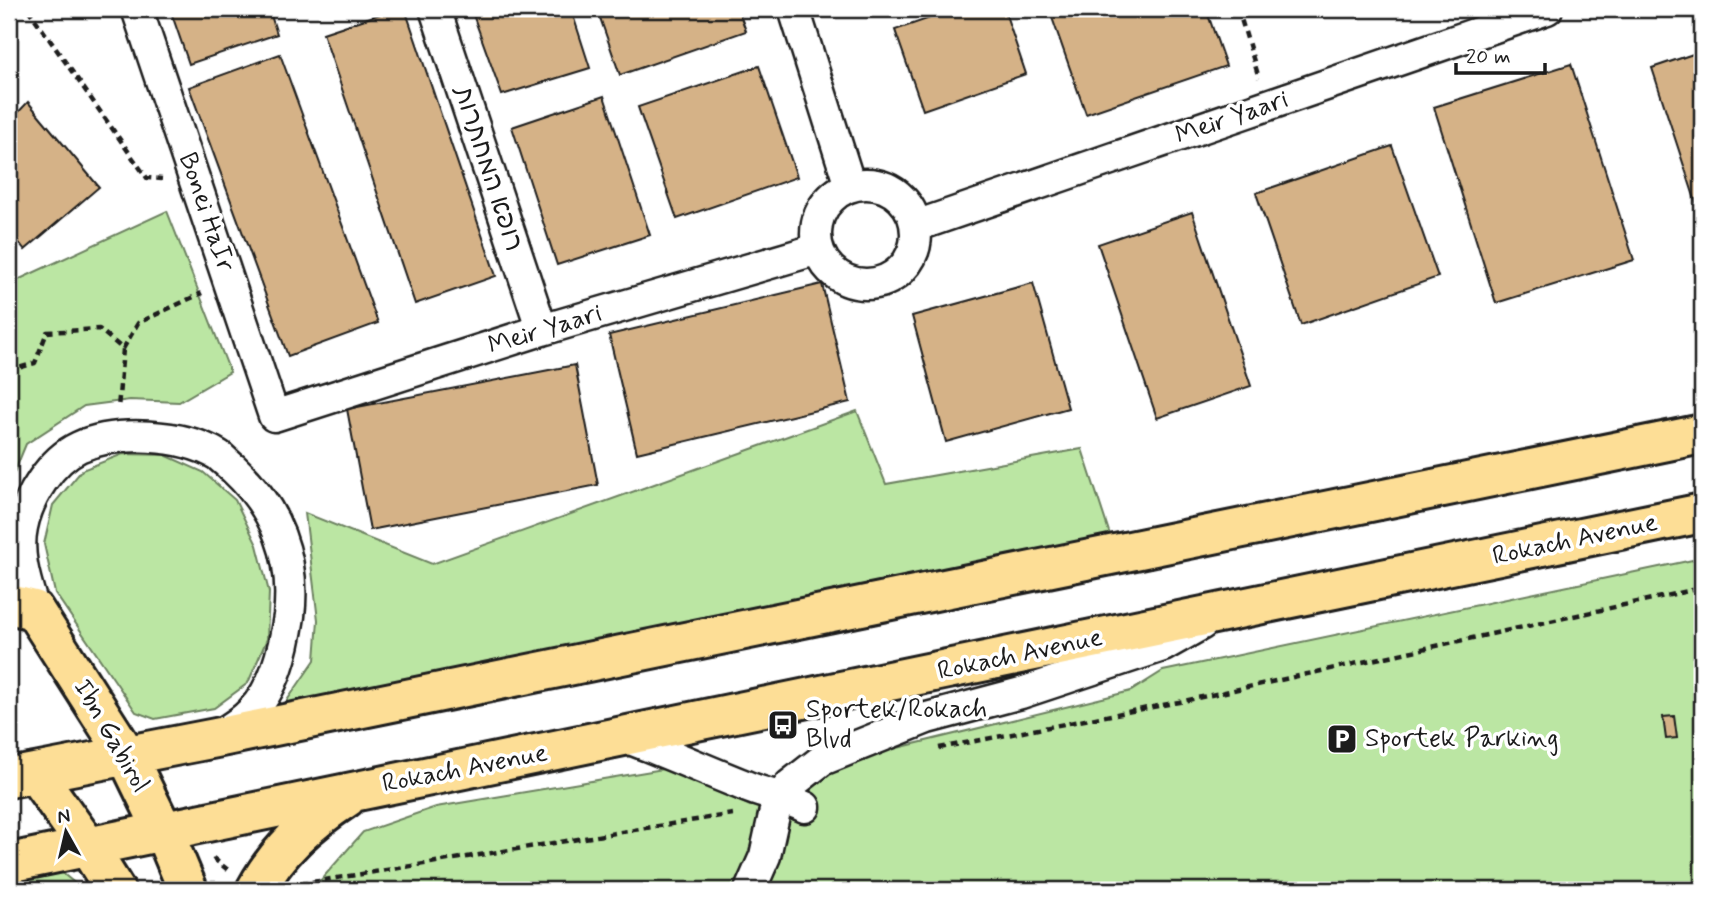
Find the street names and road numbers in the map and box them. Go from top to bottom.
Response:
street label: רופא המחתרות [445,80,531,256]
street label: Meir Yaari [1171,83,1293,153]
street label: Bonei HaIr [170,148,242,276]
street label: Meir Yaari [484,297,606,363]
street label: Rokach Avenue [1489,506,1661,574]
street label: Rokach Avenue [934,621,1106,689]
street label: Ibn Gabirol [65,673,157,799]
street label: Rokach Avenue [379,736,551,802]

